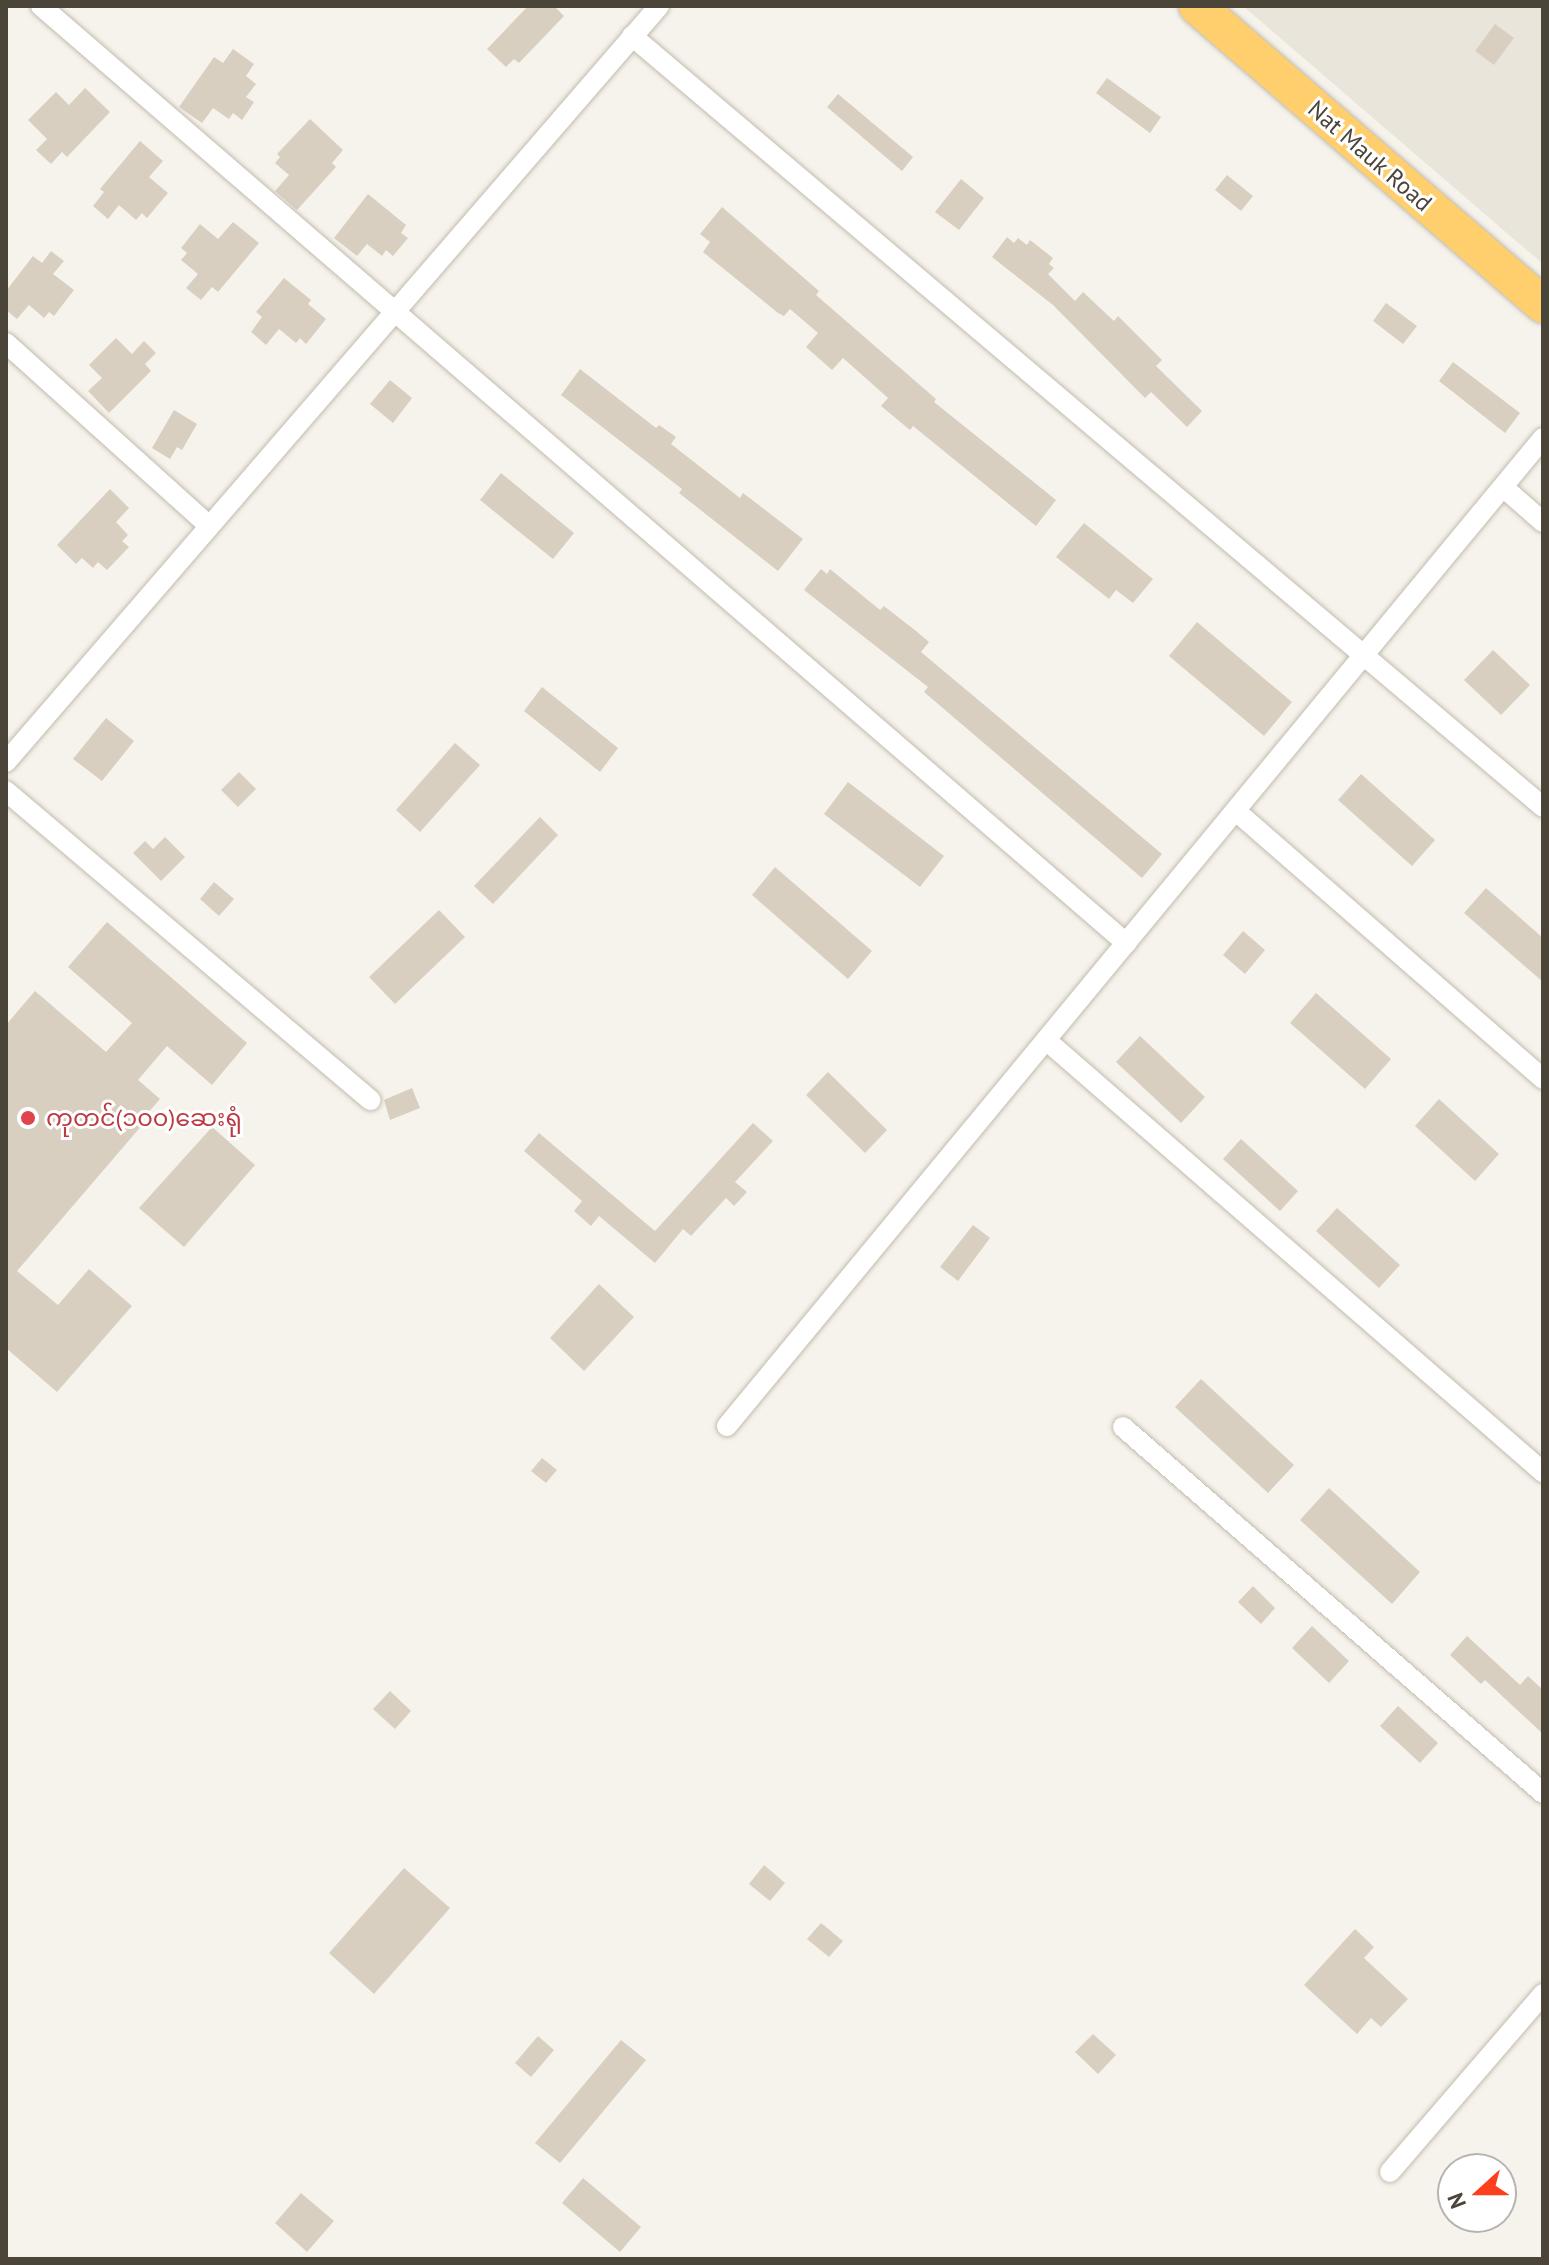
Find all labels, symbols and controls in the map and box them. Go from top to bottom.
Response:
street label: Nat Mauk Road [1302,94,1438,218]
place label: ကုတင်(၁၀၀)ဆေးရုံ [46,1104,242,1132]
marker: ကုတင်(၁၀၀)ဆေးရုံ [17,1107,39,1129]
north arrow [1437,2153,1517,2233]
text: N [1441,2189,1472,2213]

